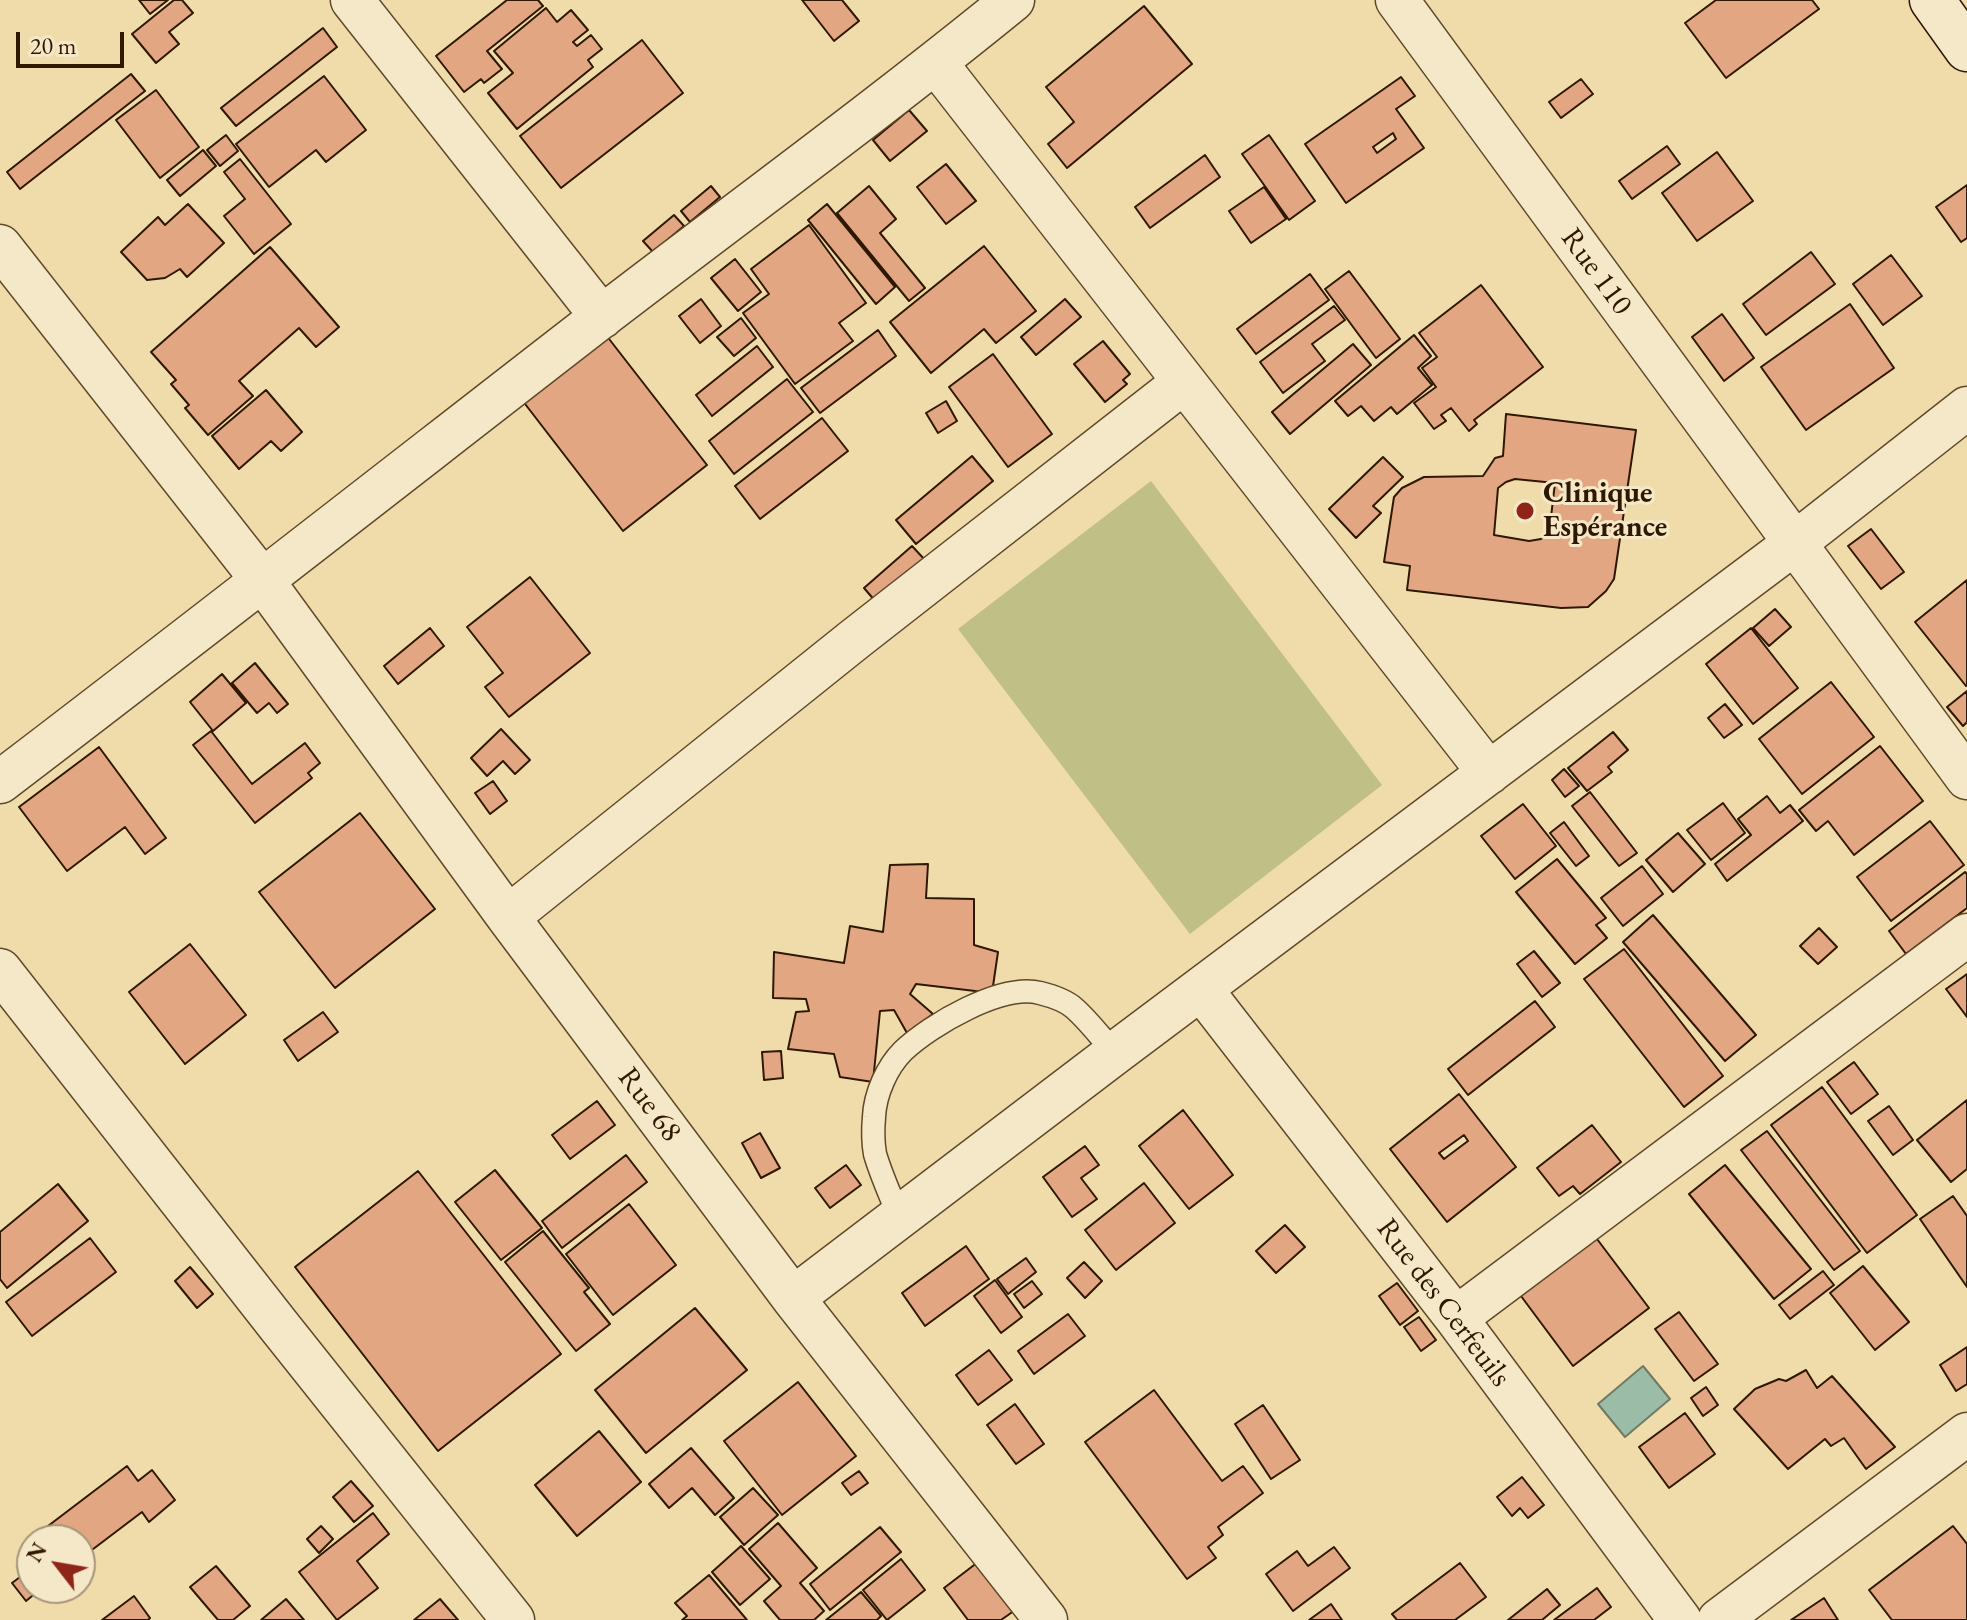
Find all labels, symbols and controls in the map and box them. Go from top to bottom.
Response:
scale bar [20,16,128,66]
text: 20 m [30,30,77,61]
street label: Rue 110 [1553,222,1639,322]
place label: Clinique Espérance [1543,476,1667,546]
marker: Clinique Espérance [1514,500,1536,522]
street label: Rue 68 [609,1061,689,1149]
street label: Rue des Cerfeuils [1368,1212,1518,1394]
north arrow [16,1524,96,1604]
text: N [20,1537,54,1568]

